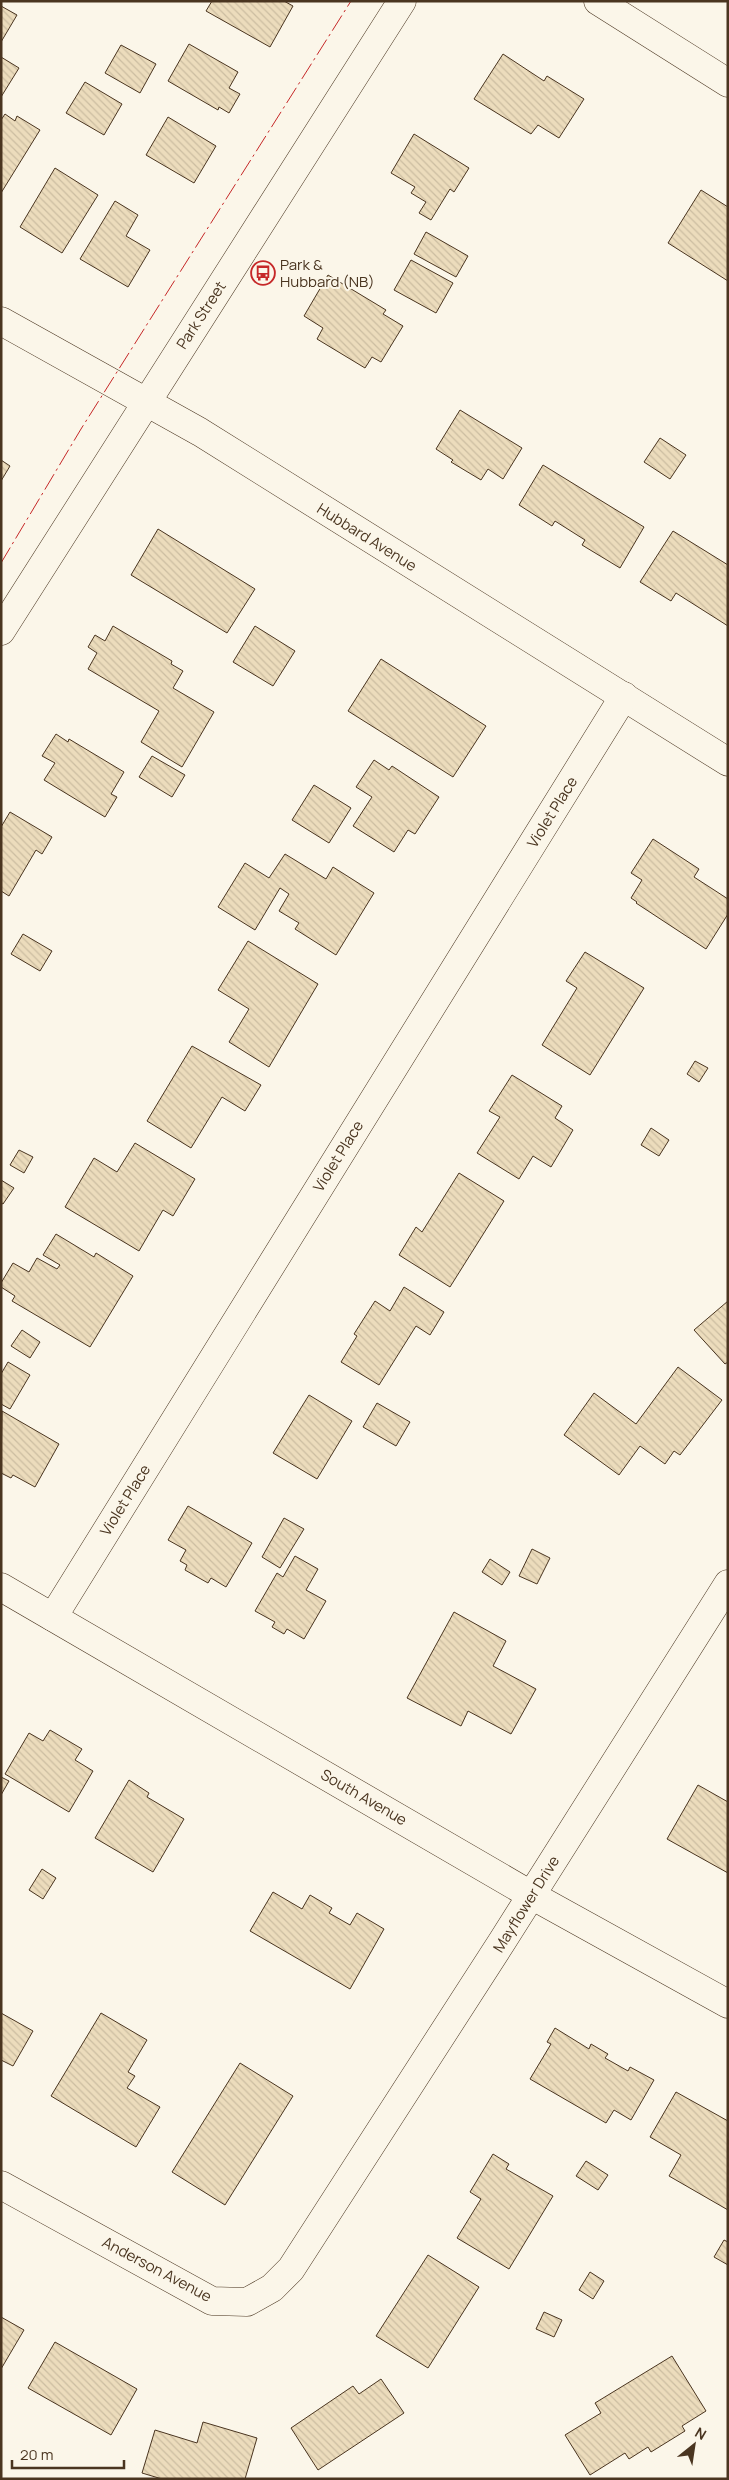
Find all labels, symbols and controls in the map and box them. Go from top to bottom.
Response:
place label: Park & Hubbard (NB) [280,254,375,292]
bus stop icon: Park & Hubbard (NB) [250,260,276,286]
street label: Park Street [171,277,231,353]
street label: Hubbard Avenue [313,498,421,576]
street label: Violet Place [522,772,582,852]
street label: Violet Place [308,1116,368,1196]
street label: Violet Place [95,1460,155,1540]
street label: South Avenue [317,1764,411,1830]
street label: Mayflower Drive [488,1851,564,1956]
street label: Anderson Avenue [99,2231,216,2307]
north arrow [669,2420,719,2470]
text: N [692,2423,710,2444]
scale bar [12,2438,125,2470]
text: 20 m [20,2444,53,2465]

